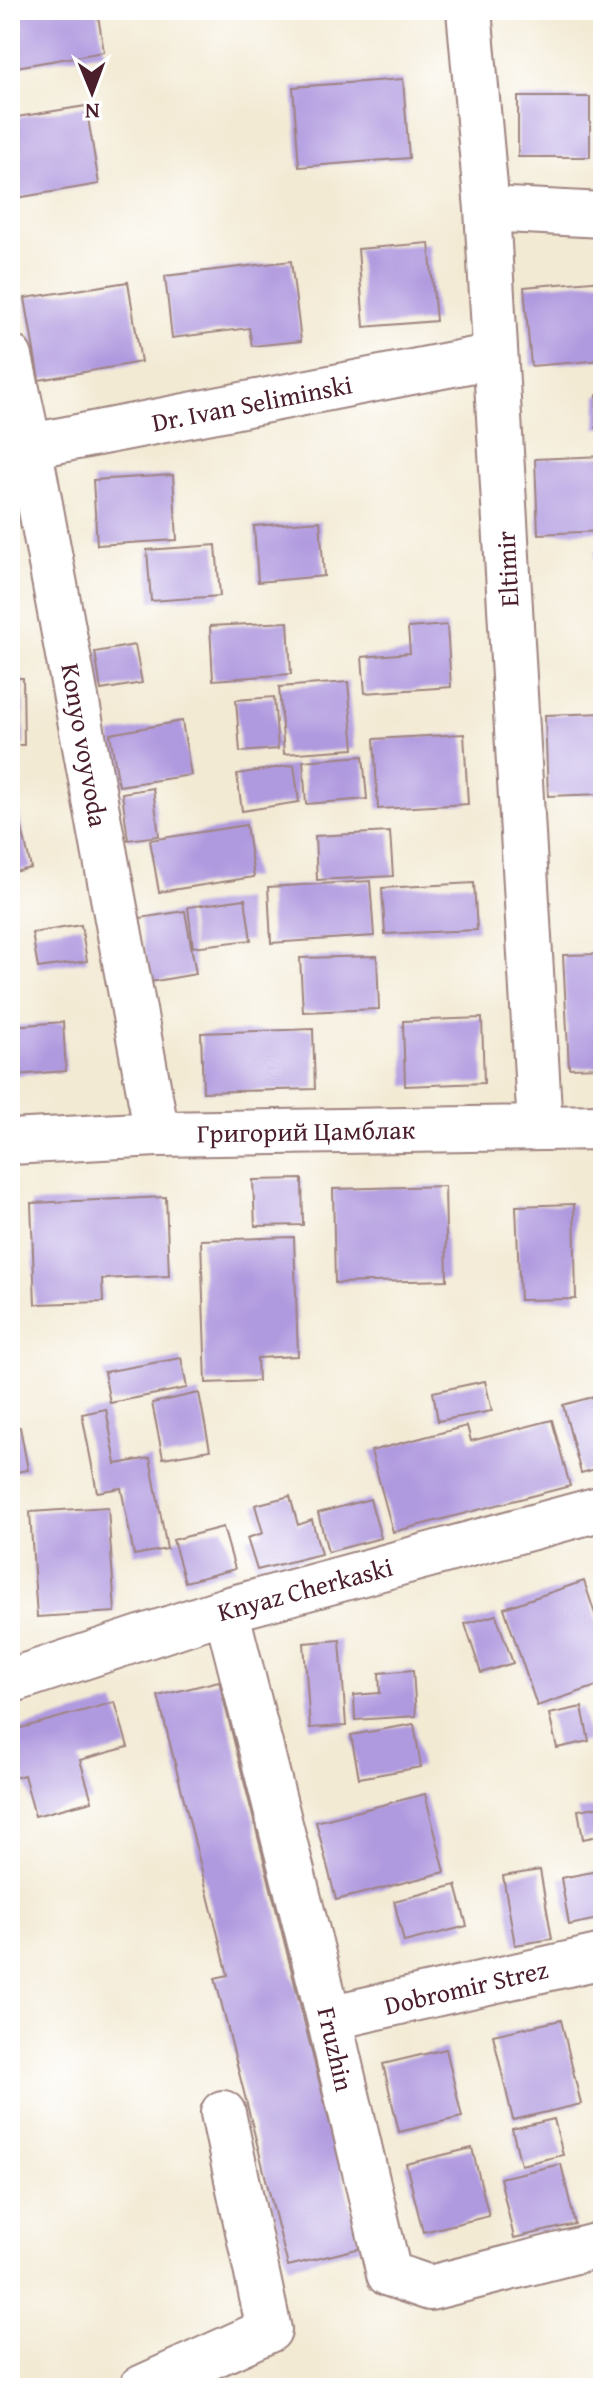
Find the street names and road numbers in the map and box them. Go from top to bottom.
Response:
street label: Dr. Ivan Seliminski [149,364,355,442]
street label: Eltimir [486,530,528,608]
street label: Konyo voyvoda [51,660,119,830]
street label: Григорий Цамблак [196,1110,416,1152]
street label: Knyaz Cherkaski [213,1547,397,1631]
street label: Dobromir Strez [380,1949,552,2025]
street label: Fruzhin [307,2003,365,2095]

